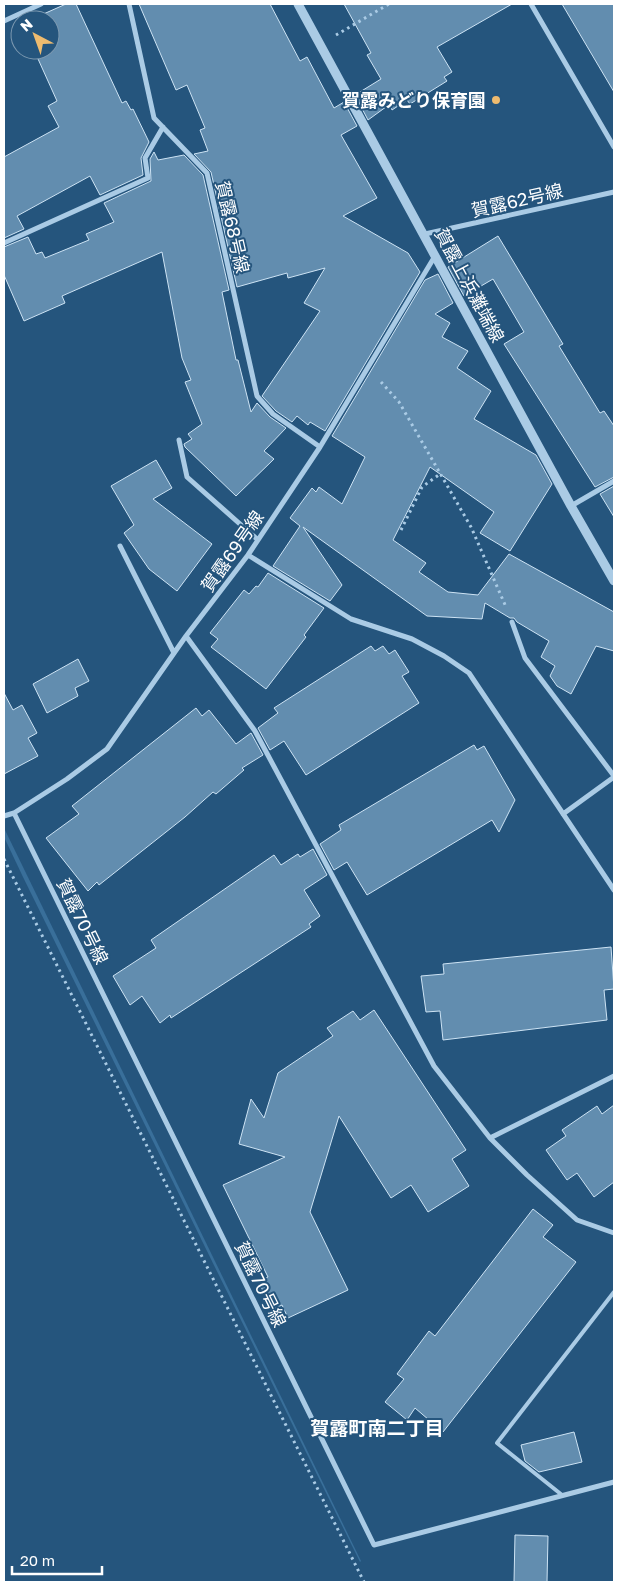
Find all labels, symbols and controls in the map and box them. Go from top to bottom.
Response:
north arrow [10,10,60,60]
text: N [17,15,36,35]
place label: 賀露みどり保育園 [342,89,486,111]
marker: 賀露みどり保育園 [490,94,502,106]
street label: 賀露68号線 [212,179,254,275]
street label: 賀露62号線 [469,179,565,221]
street label: 賀露上浜灘端線 [431,224,509,346]
street label: 賀露69号線 [196,506,268,596]
street label: 賀露70号線 [53,875,113,967]
street label: 賀露70号線 [231,1238,291,1330]
district label: 賀露町南二丁目 [310,1416,444,1439]
scale bar [12,1544,102,1576]
text: 20 m [20,1551,55,1569]

